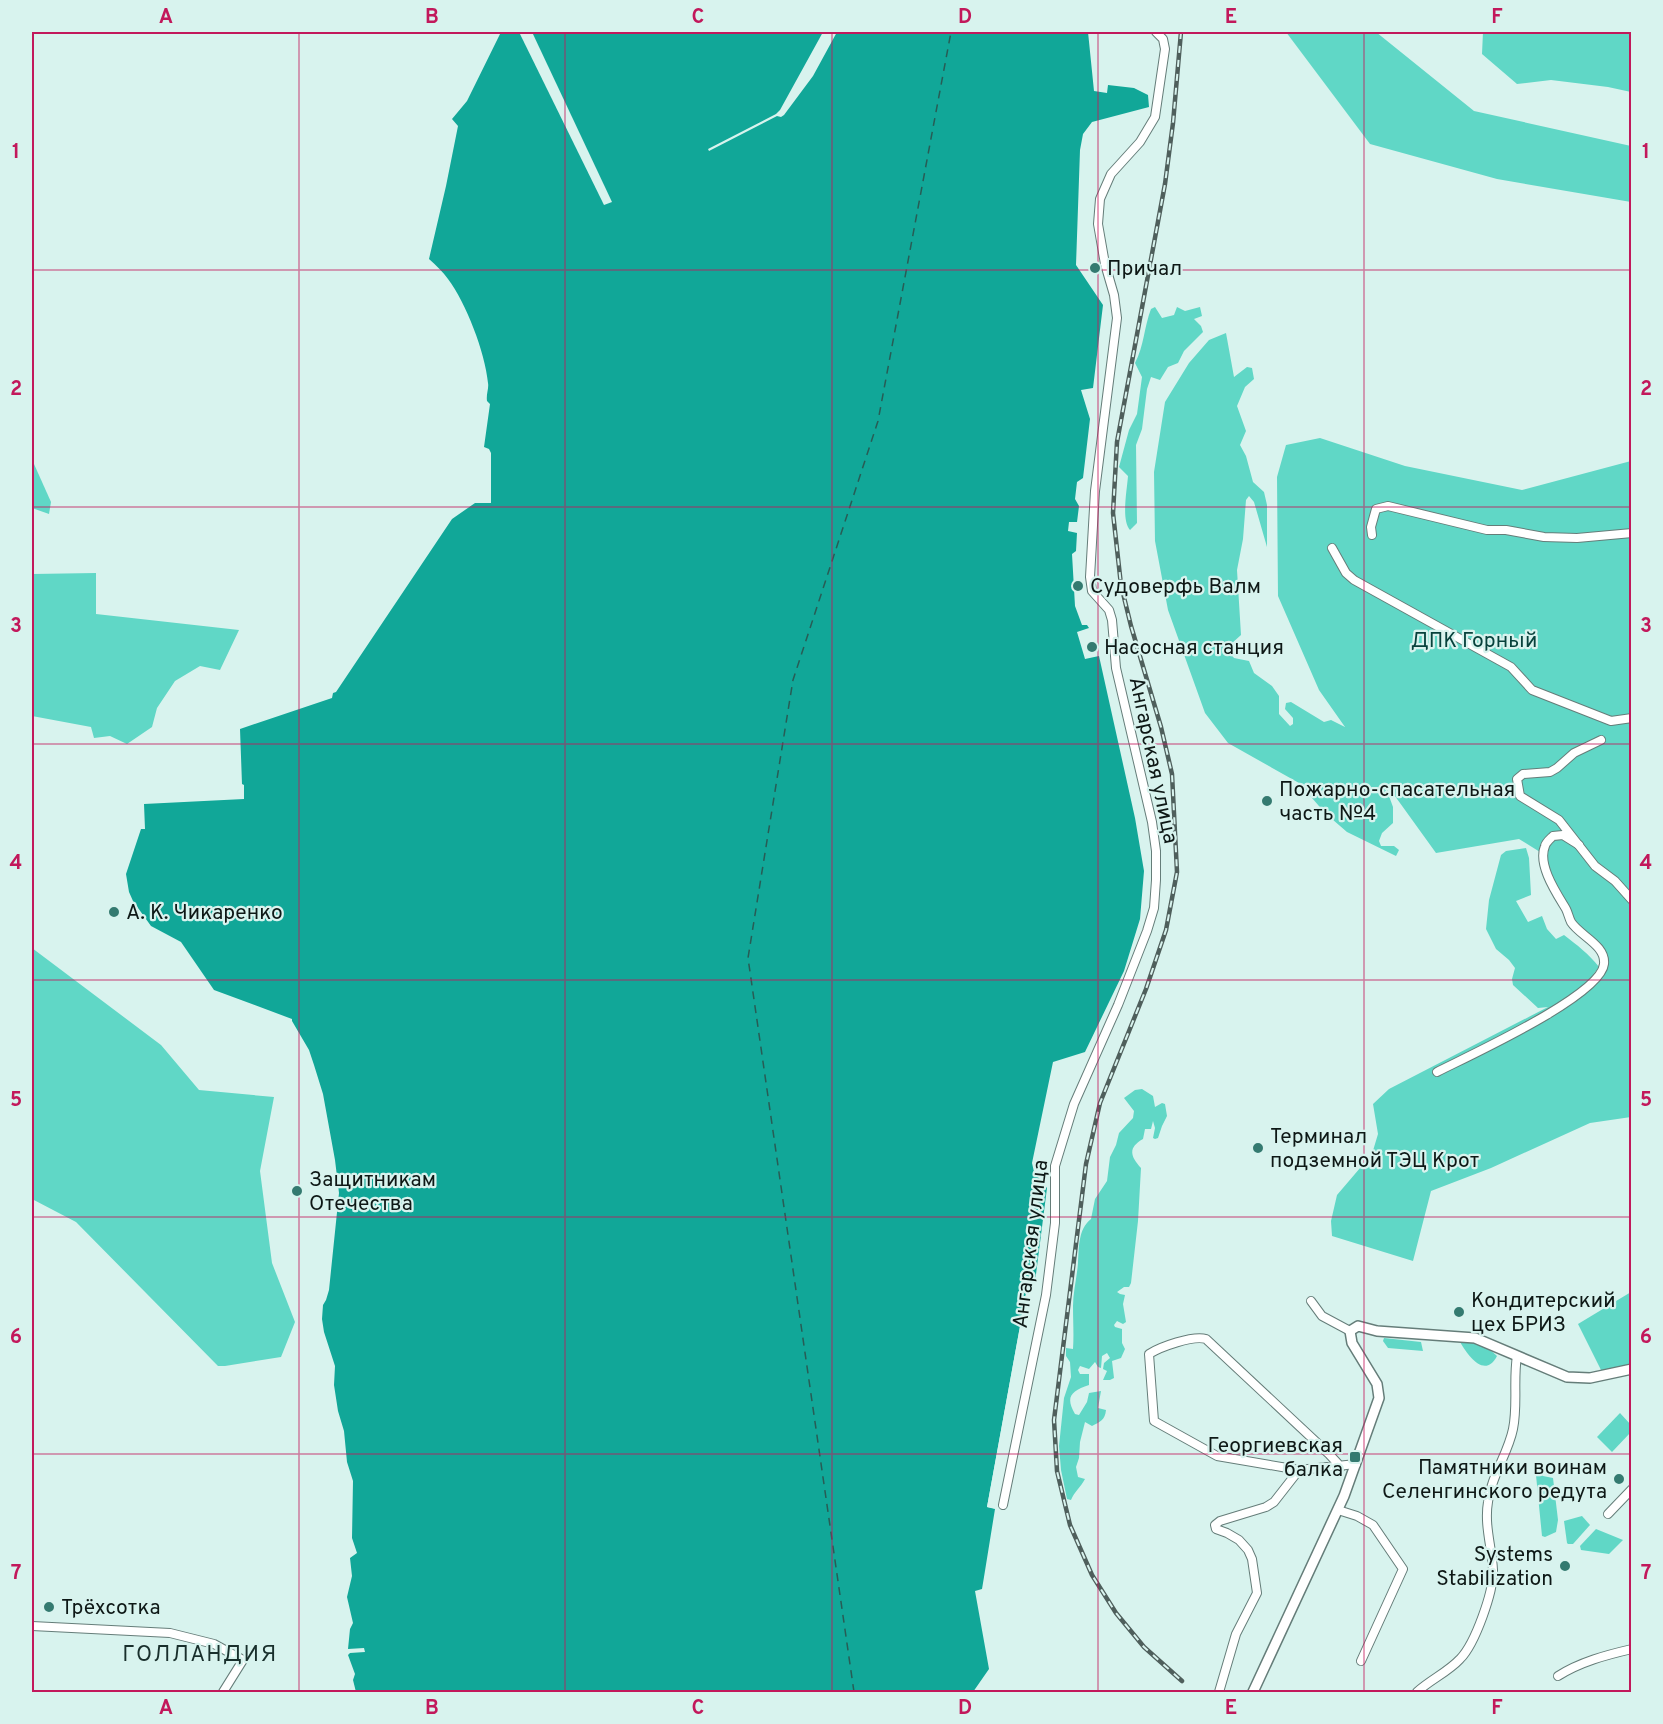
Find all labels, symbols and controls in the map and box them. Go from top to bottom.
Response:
text: A [159,5,173,31]
text: B [425,5,439,31]
text: C [692,5,704,31]
text: D [958,5,972,31]
text: E [1225,5,1237,31]
text: F [1491,5,1503,31]
text: 1 [12,140,20,166]
text: 1 [1642,140,1650,166]
place label: Причал [1107,256,1182,283]
marker: Причал [1088,261,1102,275]
text: 2 [10,377,22,403]
text: 2 [1640,377,1652,403]
place label: Судоверфь Валм [1090,574,1261,601]
marker: Судоверфь Валм [1071,579,1085,593]
text: 3 [10,614,22,640]
text: 3 [1640,614,1652,640]
park label: ДПК Горный [1411,628,1537,655]
place label: Насосная станция [1104,635,1284,662]
marker: Насосная станция [1085,640,1099,654]
street label: Ангарская улица [1122,674,1183,846]
place label: Пожарно-спасательная часть №4 [1279,777,1515,828]
marker: Пожарно-спасательная часть №4 [1260,794,1274,808]
text: 4 [10,851,22,877]
text: 4 [1640,851,1652,877]
place label: А. К. Чикаренко [126,900,283,927]
marker: А. К. Чикаренко [107,905,121,919]
text: 5 [10,1088,22,1114]
text: 5 [1640,1088,1652,1114]
place label: Терминал подземной ТЭЦ Крот [1270,1124,1479,1175]
marker: Терминал подземной ТЭЦ Крот [1251,1141,1265,1155]
street label: Ангарская улица [1008,1158,1055,1330]
place label: Защитникам Отечества [309,1167,436,1218]
marker: Защитникам Отечества [290,1184,304,1198]
place label: Кондитерский цех БРИЗ [1471,1288,1616,1339]
marker: Кондитерский цех БРИЗ [1452,1305,1466,1319]
text: 6 [10,1325,22,1351]
text: 6 [1640,1325,1652,1351]
place label: Георгиевская балка [1208,1433,1343,1484]
marker: Георгиевская балка [1348,1450,1362,1464]
place label: Памятники воинам Селенгинского редута [1382,1455,1607,1506]
marker: Памятники воинам Селенгинского редута [1612,1472,1626,1486]
place label: Systems Stabilization [1436,1542,1553,1593]
marker: Systems Stabilization [1558,1559,1572,1573]
text: 7 [11,1561,21,1587]
text: 7 [1641,1561,1651,1587]
place label: Трёхсотка [61,1595,161,1622]
marker: Трёхсотка [42,1600,56,1614]
district label: ГОЛЛАНДИЯ [122,1642,278,1669]
text: A [159,1696,173,1722]
text: B [425,1696,439,1722]
text: C [692,1696,704,1722]
text: D [958,1696,972,1722]
text: E [1225,1696,1237,1722]
text: F [1491,1696,1503,1722]

